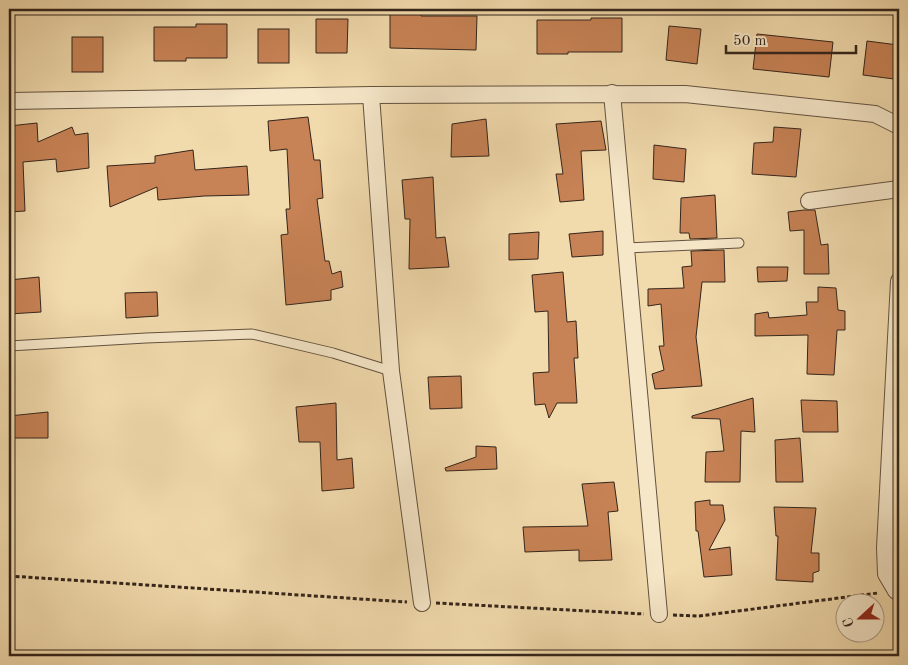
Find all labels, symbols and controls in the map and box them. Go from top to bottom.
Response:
scale bar [726,22,856,54]
text: 50 m [733,34,767,49]
north arrow [836,592,886,642]
text: С [841,615,857,629]

